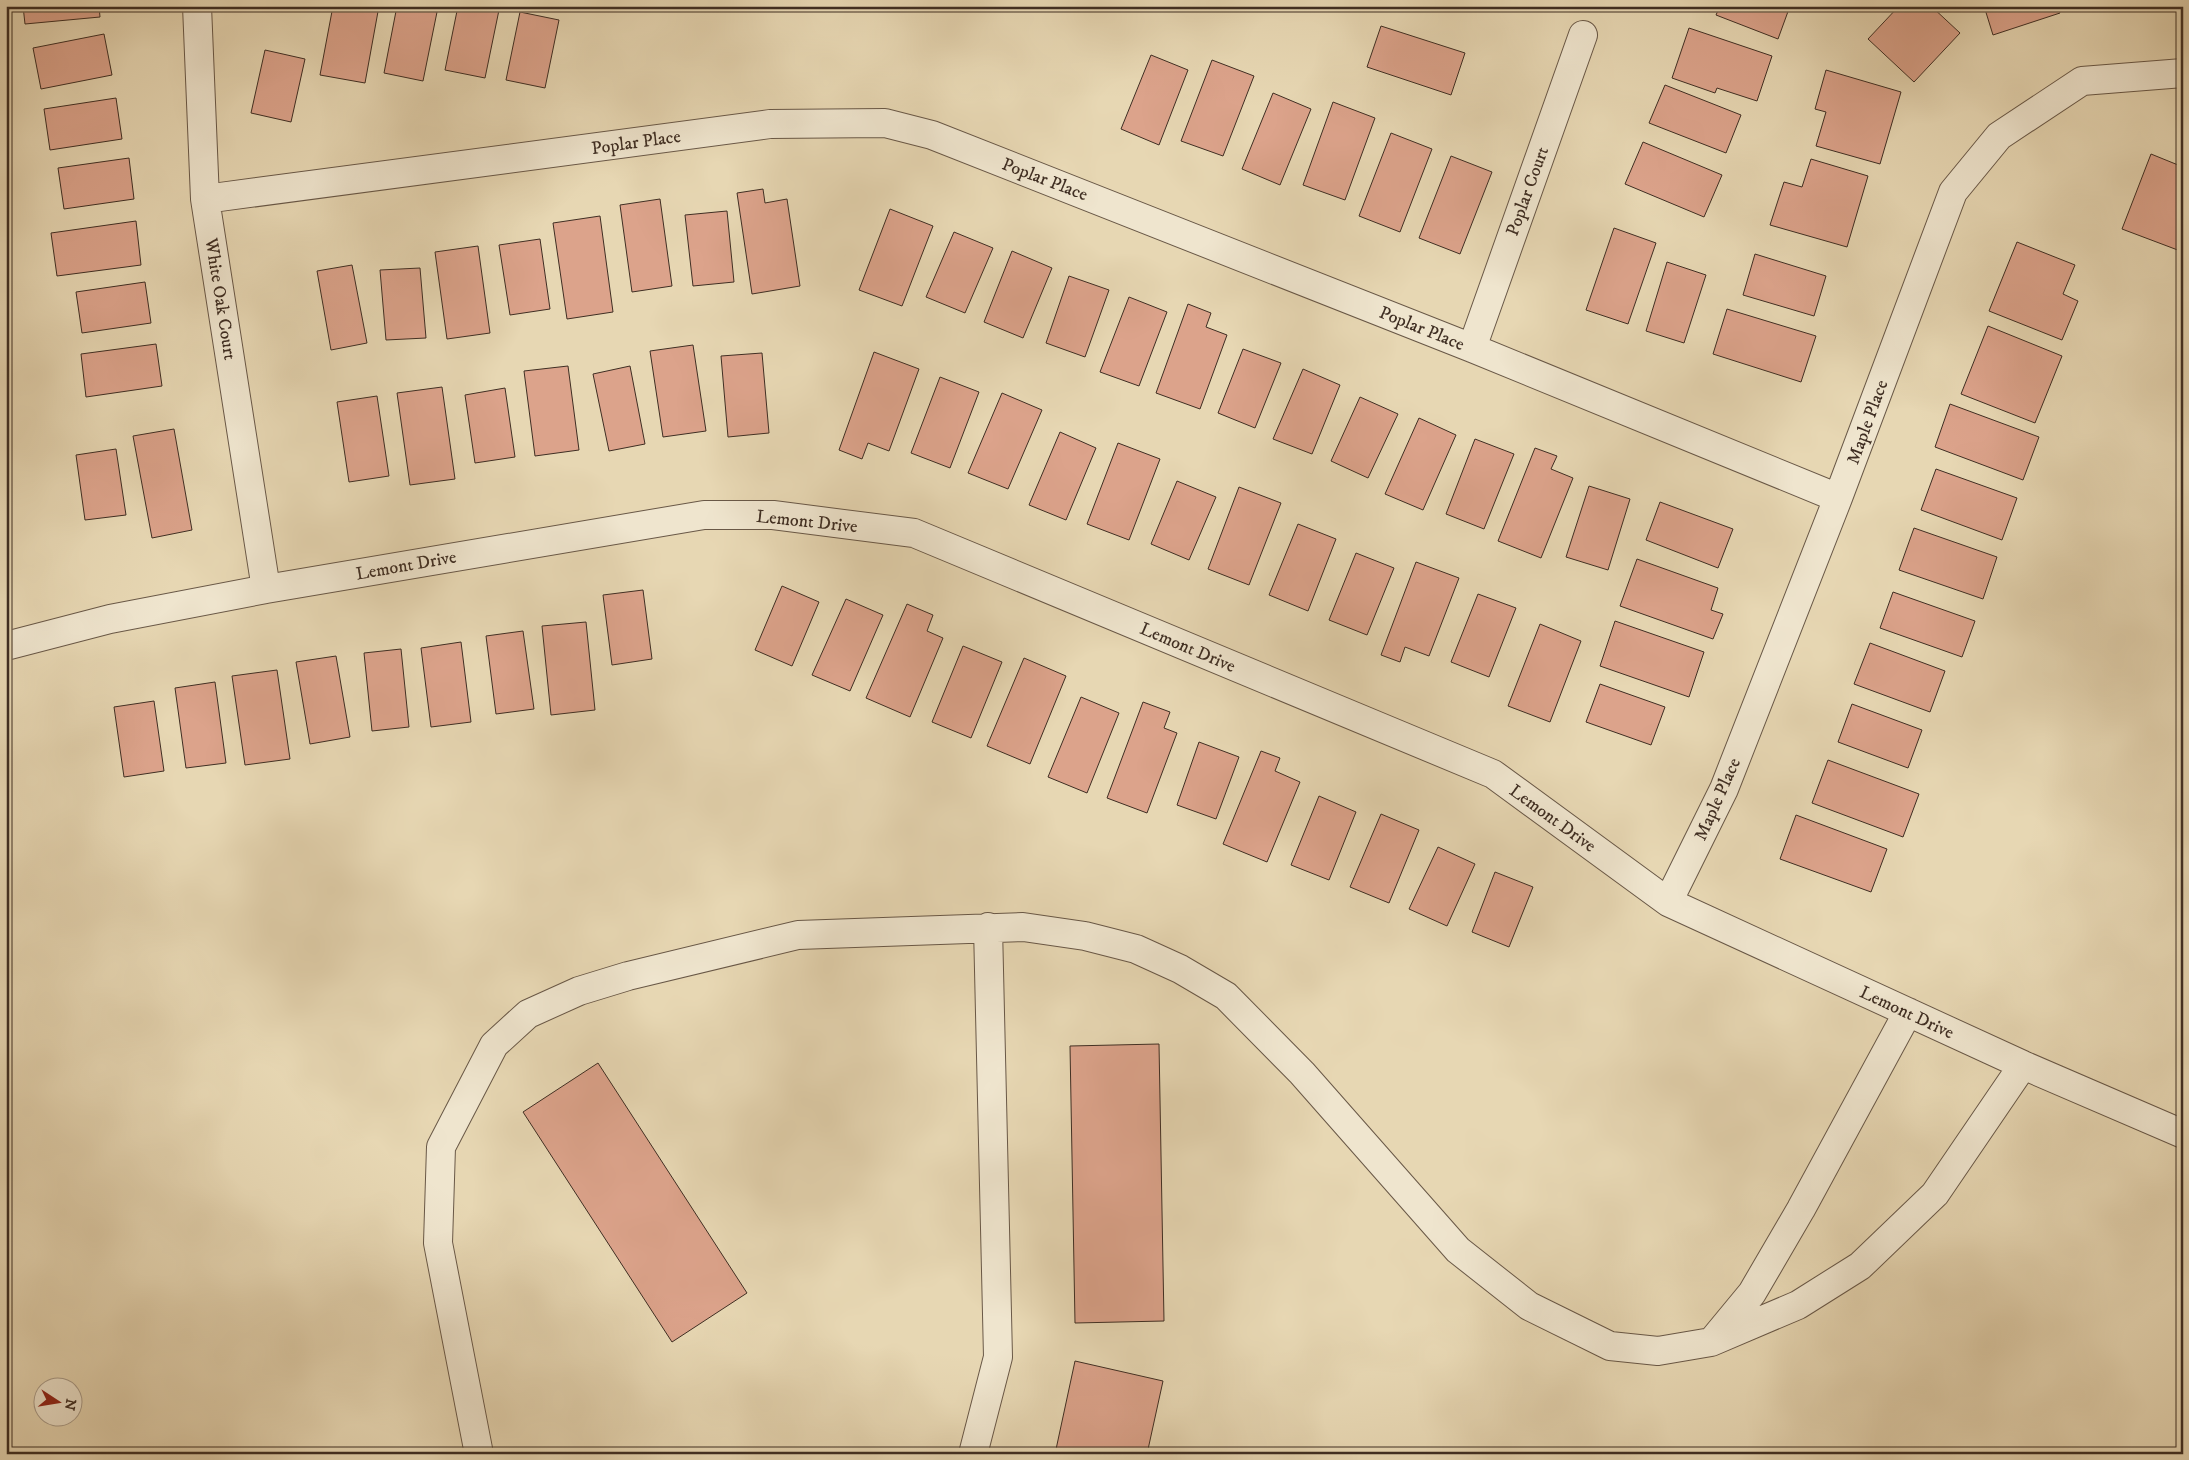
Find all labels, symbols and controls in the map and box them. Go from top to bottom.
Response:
street label: Poplar Place [590,126,682,160]
street label: Poplar Court [1502,144,1554,239]
street label: Poplar Place [999,154,1091,206]
street label: White Oak Court [199,236,241,362]
street label: Poplar Place [1376,302,1467,356]
street label: Maple Place [1842,377,1893,468]
street label: Lemont Drive [755,506,859,538]
street label: Lemont Drive [354,546,458,586]
street label: Lemont Drive [1137,618,1239,678]
street label: Maple Place [1690,755,1746,844]
street label: Lemont Drive [1505,780,1600,858]
street label: Lemont Drive [1856,981,1957,1044]
north arrow [32,1378,82,1428]
text: N [60,1397,80,1412]

